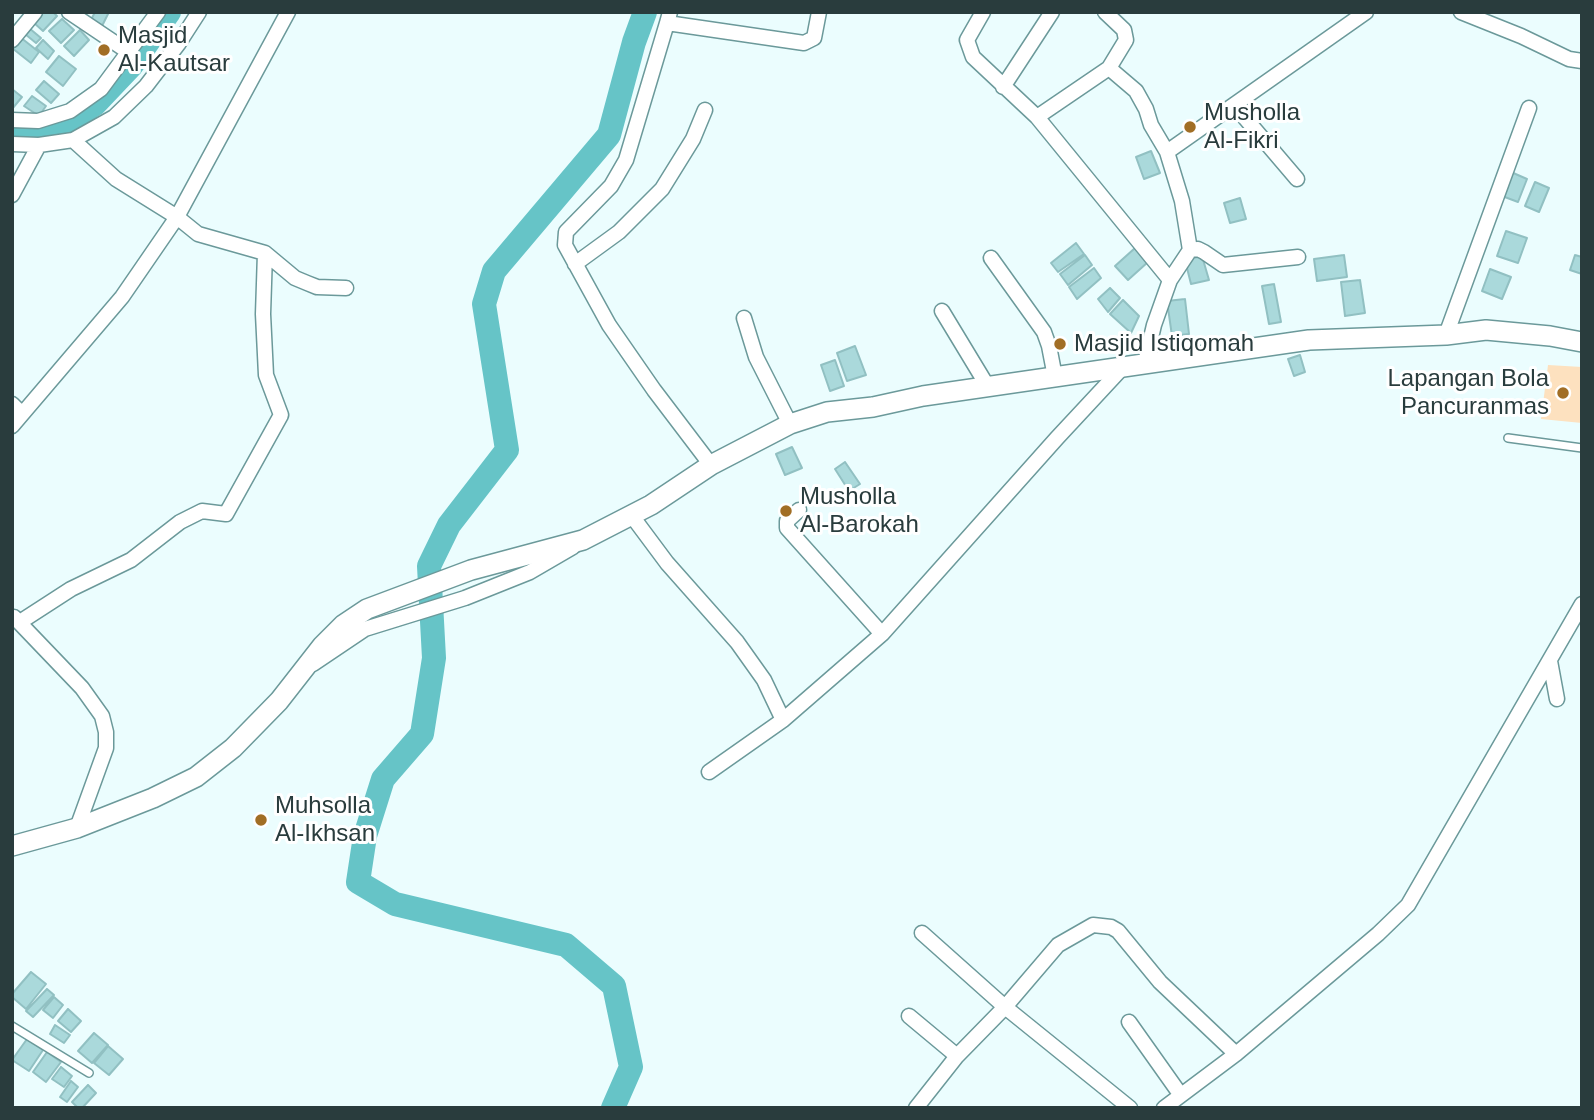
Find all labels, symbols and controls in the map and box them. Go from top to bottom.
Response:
place label: Masjid Al-Kautsar [118,22,230,78]
marker: Masjid Al-Kautsar [96,42,112,58]
place label: Musholla Al-Fikri [1204,99,1300,155]
marker: Musholla Al-Fikri [1182,119,1198,135]
place label: Masjid Istiqomah [1074,330,1254,358]
marker: Masjid Istiqomah [1052,336,1068,352]
place label: Lapangan Bola Pancuranmas [1388,365,1549,421]
marker: Lapangan Bola Pancuranmas [1555,385,1571,401]
place label: Musholla Al-Barokah [800,483,919,539]
marker: Musholla Al-Barokah [778,503,794,519]
place label: Muhsolla Al-Ikhsan [275,792,375,848]
marker: Muhsolla Al-Ikhsan [253,812,269,828]

